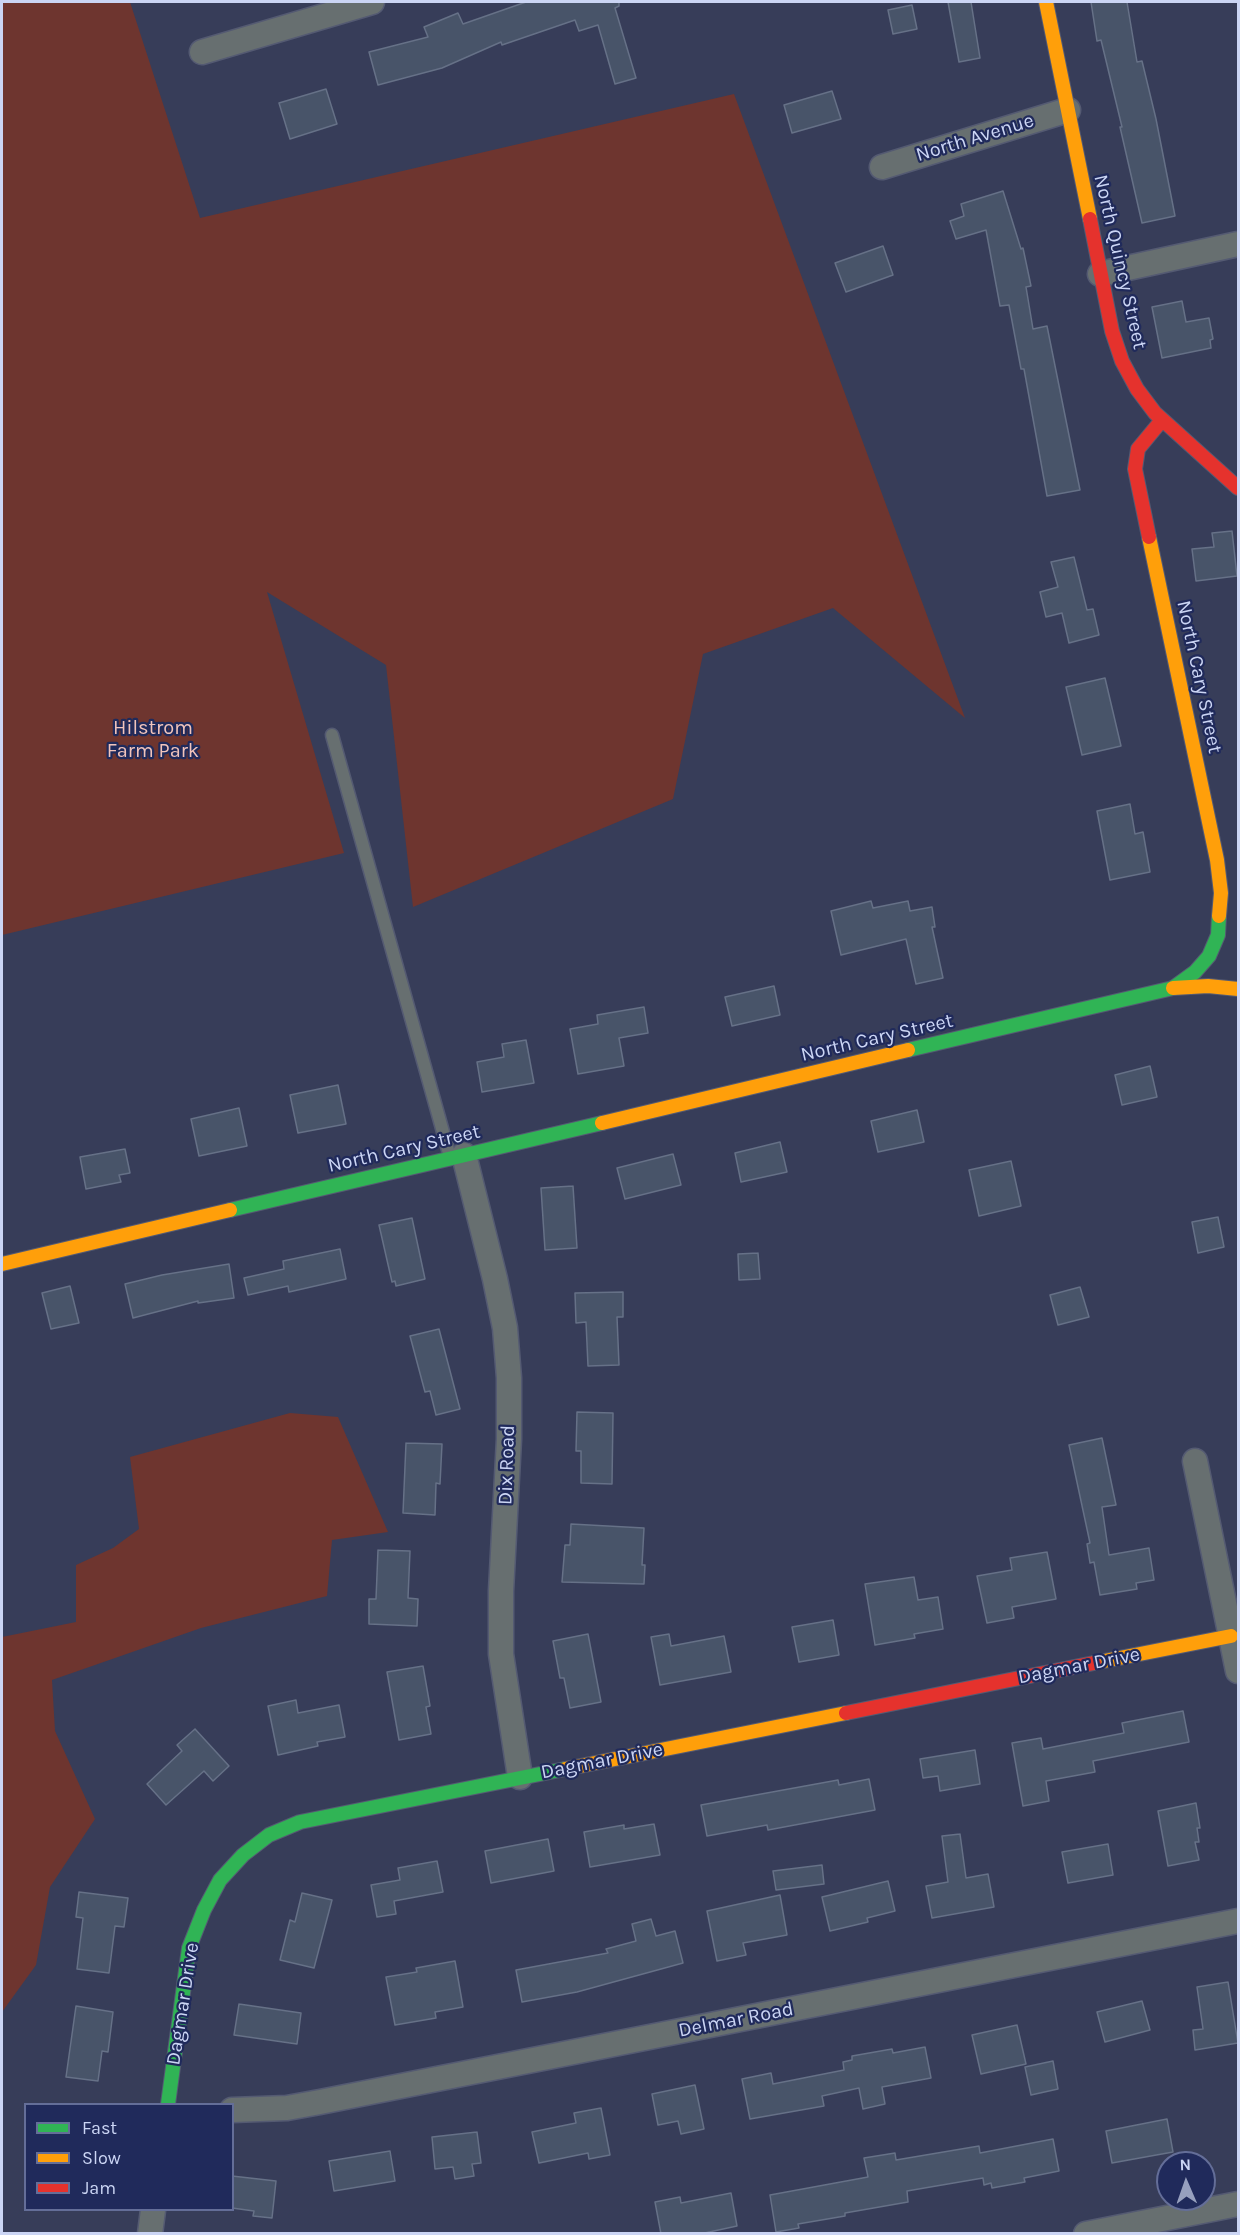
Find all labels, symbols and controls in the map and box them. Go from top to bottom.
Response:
street label: North Avenue [913,109,1037,167]
street label: North Quincy Street [1088,172,1152,352]
street label: North Cary Street [1171,598,1227,756]
park label: Hilstrom Farm Park [107,716,199,763]
street label: North Cary Street [798,1009,956,1067]
street label: North Cary Street [325,1120,483,1178]
street label: Dix Road [494,1425,520,1505]
street label: Dagmar Drive [1016,1642,1142,1690]
street label: Dagmar Drive [539,1737,665,1785]
street label: Dagmar Drive [161,1941,205,2067]
street label: Delmar Road [676,1997,796,2043]
legend [24,2103,234,2211]
text: Fast [82,2117,117,2139]
text: Slow [82,2147,121,2169]
north arrow [1156,2151,1216,2211]
text: N [1179,2155,1191,2174]
text: Jam [82,2177,116,2199]

